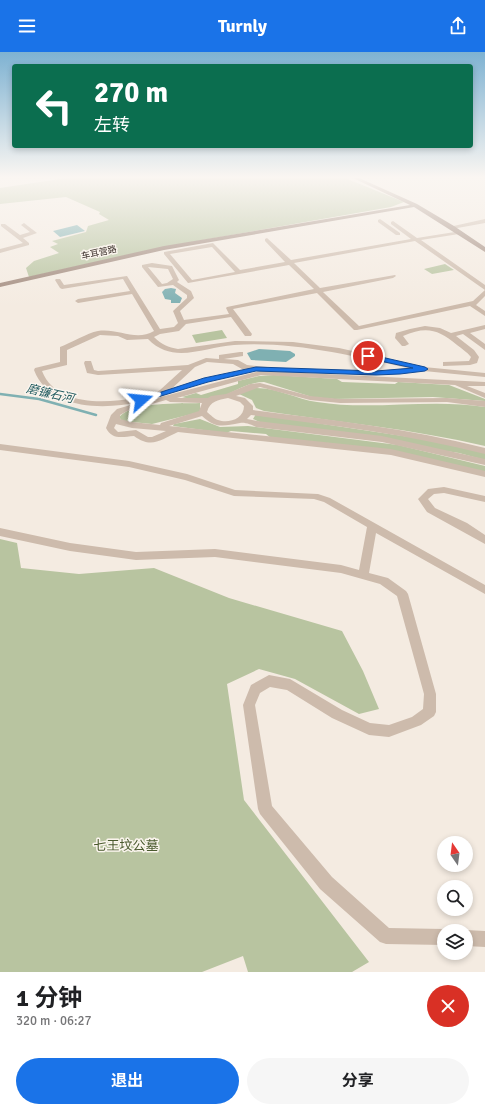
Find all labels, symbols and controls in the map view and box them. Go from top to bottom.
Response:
icon: menu [16,15,38,37]
text: Turnly [218,15,267,37]
icon: share [447,15,469,37]
text: 270 m [94,76,168,110]
icon: left [28,80,80,132]
text: 左转 [94,114,130,136]
street label: 车耳营路 [80,244,118,262]
pin [351,339,385,373]
icon: arrive [357,345,379,367]
position arrow [120,379,162,421]
water label: 磨镰石河 [25,381,77,407]
north arrow [437,836,473,872]
map controls [437,836,473,960]
park label: 七王坟公墓 [93,838,159,854]
button: search [437,880,473,916]
button: layers [437,924,473,960]
text: 1 分钟 [16,983,82,1013]
button: close [427,985,469,1027]
text: 320 m · 06:27 [16,1013,92,1029]
button: 退出 [16,1058,239,1104]
button: 分享 [247,1058,469,1104]

